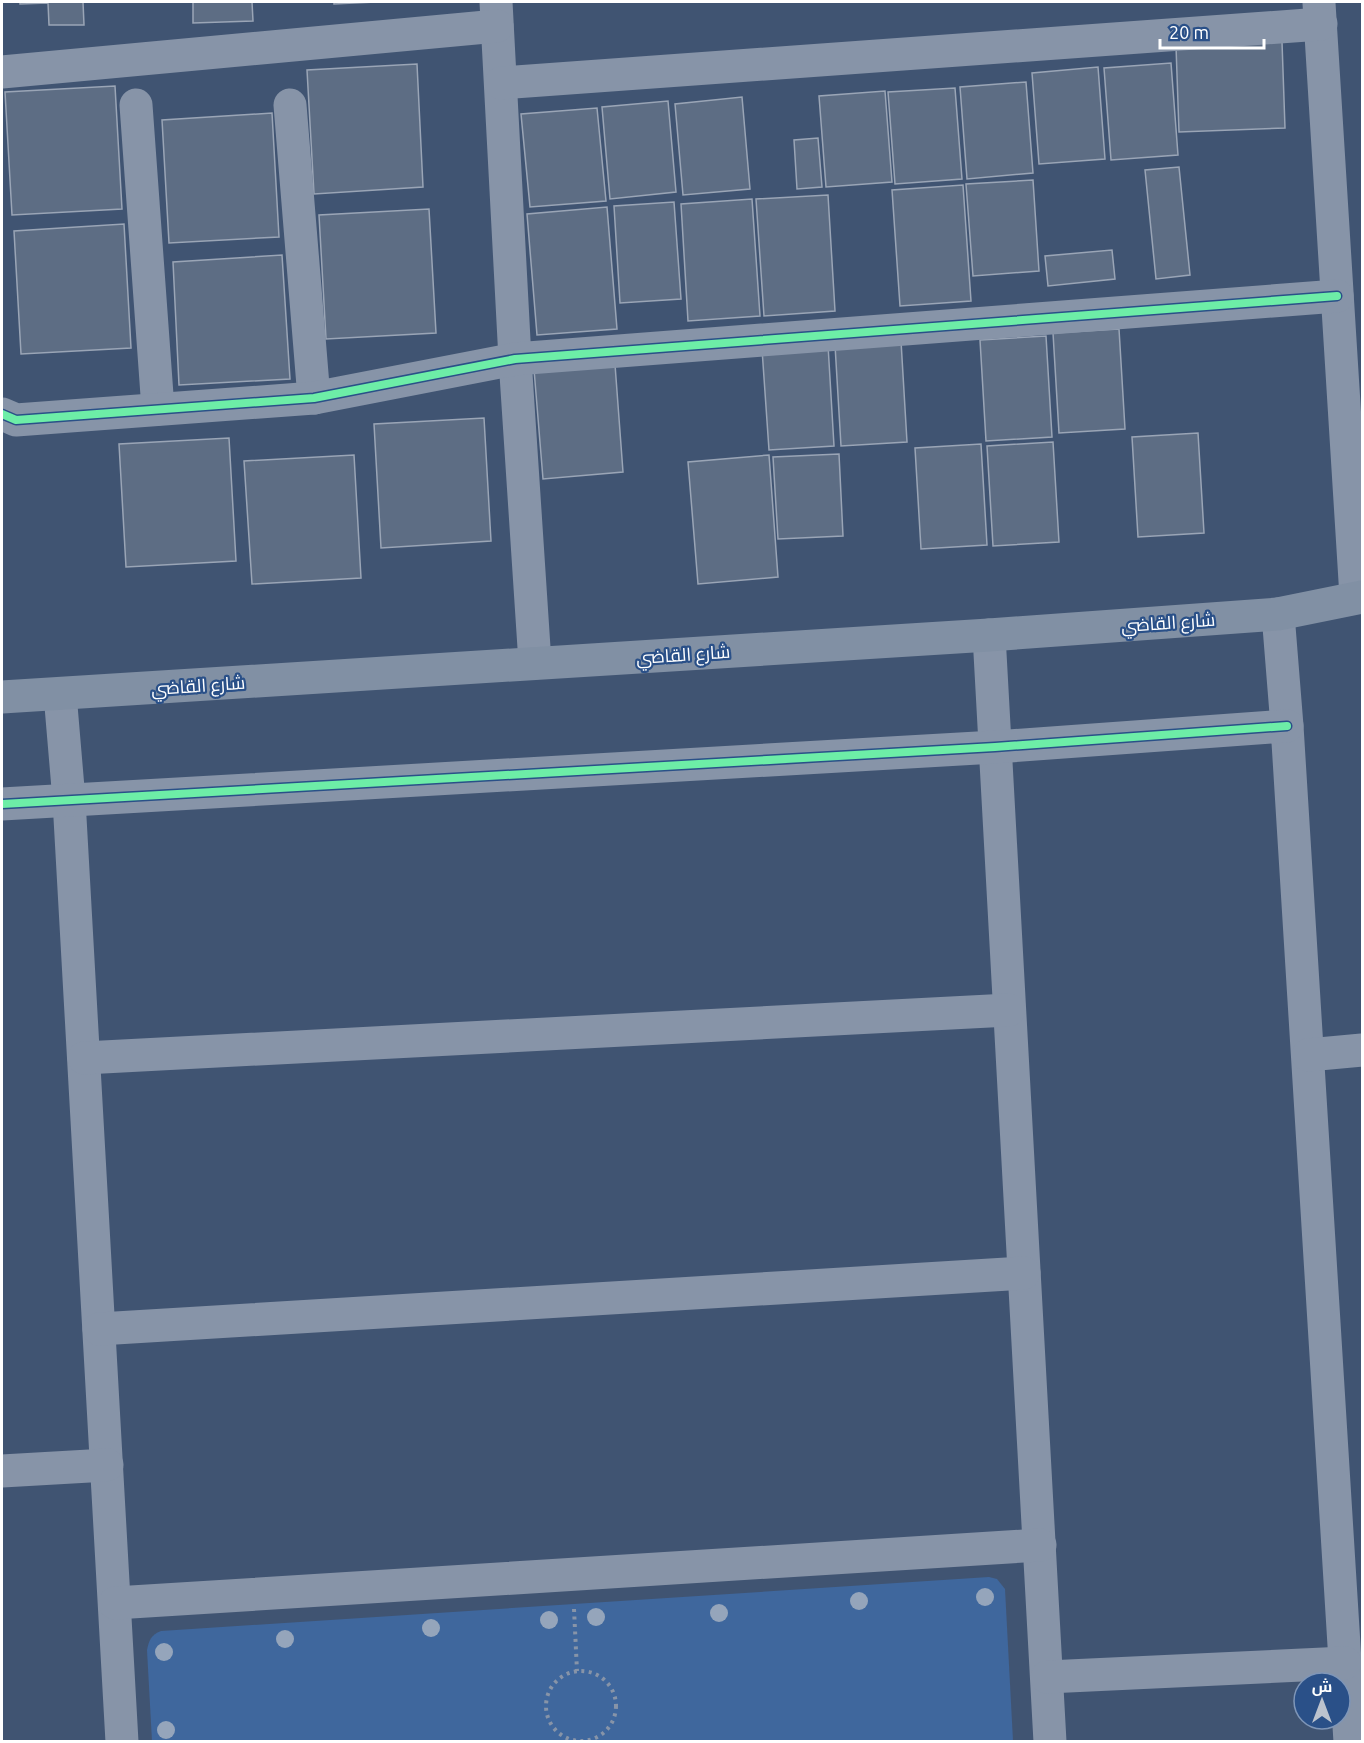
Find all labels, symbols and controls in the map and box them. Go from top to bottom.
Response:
scale bar [1160,12,1264,50]
text: 20 m [1169,22,1209,42]
street label: شارع القاضي [1120,609,1216,639]
street label: شارع القاضي [635,641,731,671]
street label: شارع القاضي [150,672,246,702]
north arrow [1292,1671,1352,1731]
text: ش [1312,1677,1332,1696]

